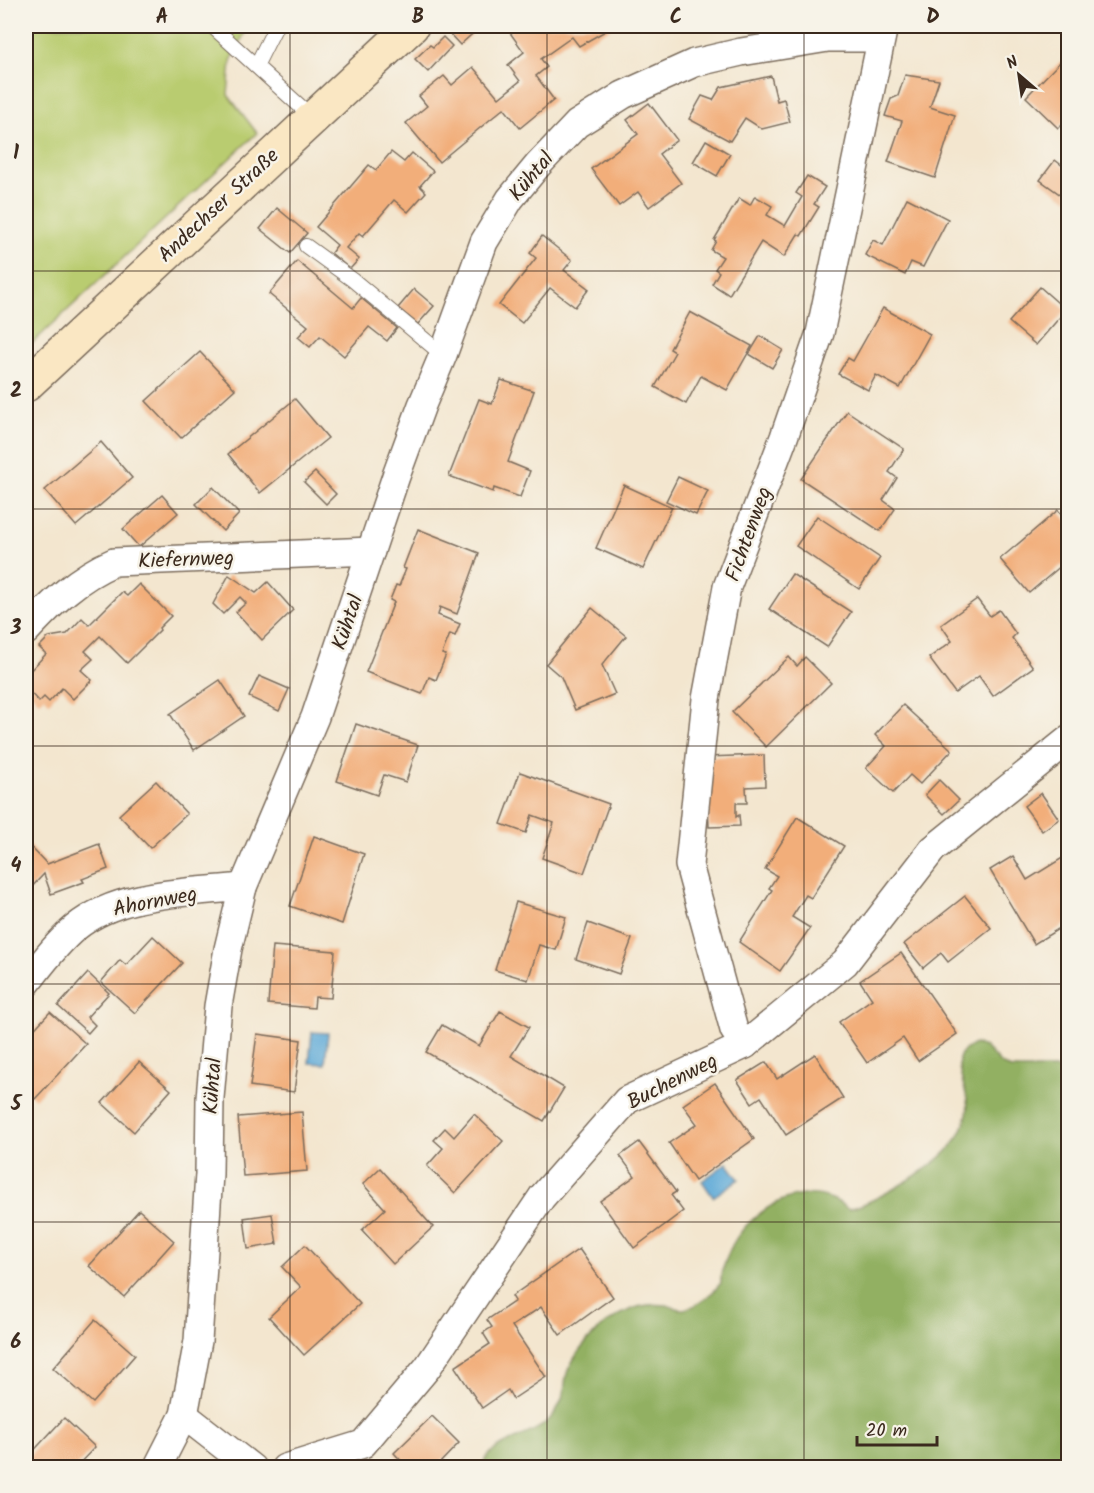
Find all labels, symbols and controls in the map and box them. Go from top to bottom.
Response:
text: A [156,2,168,34]
text: B [412,2,424,34]
text: C [670,2,682,34]
text: D [926,2,940,34]
north arrow [989,45,1049,105]
text: N [1002,50,1023,77]
text: 1 [13,138,19,170]
street label: Andechser Straße [151,140,288,271]
street label: Kühtal [501,145,563,209]
text: 2 [10,376,22,408]
street label: Fichtenweg [717,482,782,587]
street label: Kiefernweg [138,542,235,579]
street label: Kühtal [324,590,373,655]
text: 3 [10,613,22,645]
text: 4 [11,851,22,883]
street label: Ahornweg [110,878,200,927]
street label: Buchenweg [621,1045,724,1119]
street label: Kühtal [195,1057,232,1116]
text: 5 [10,1089,23,1121]
text: 6 [11,1327,22,1359]
scale bar [857,1409,936,1447]
text: 20 m [866,1417,907,1446]

